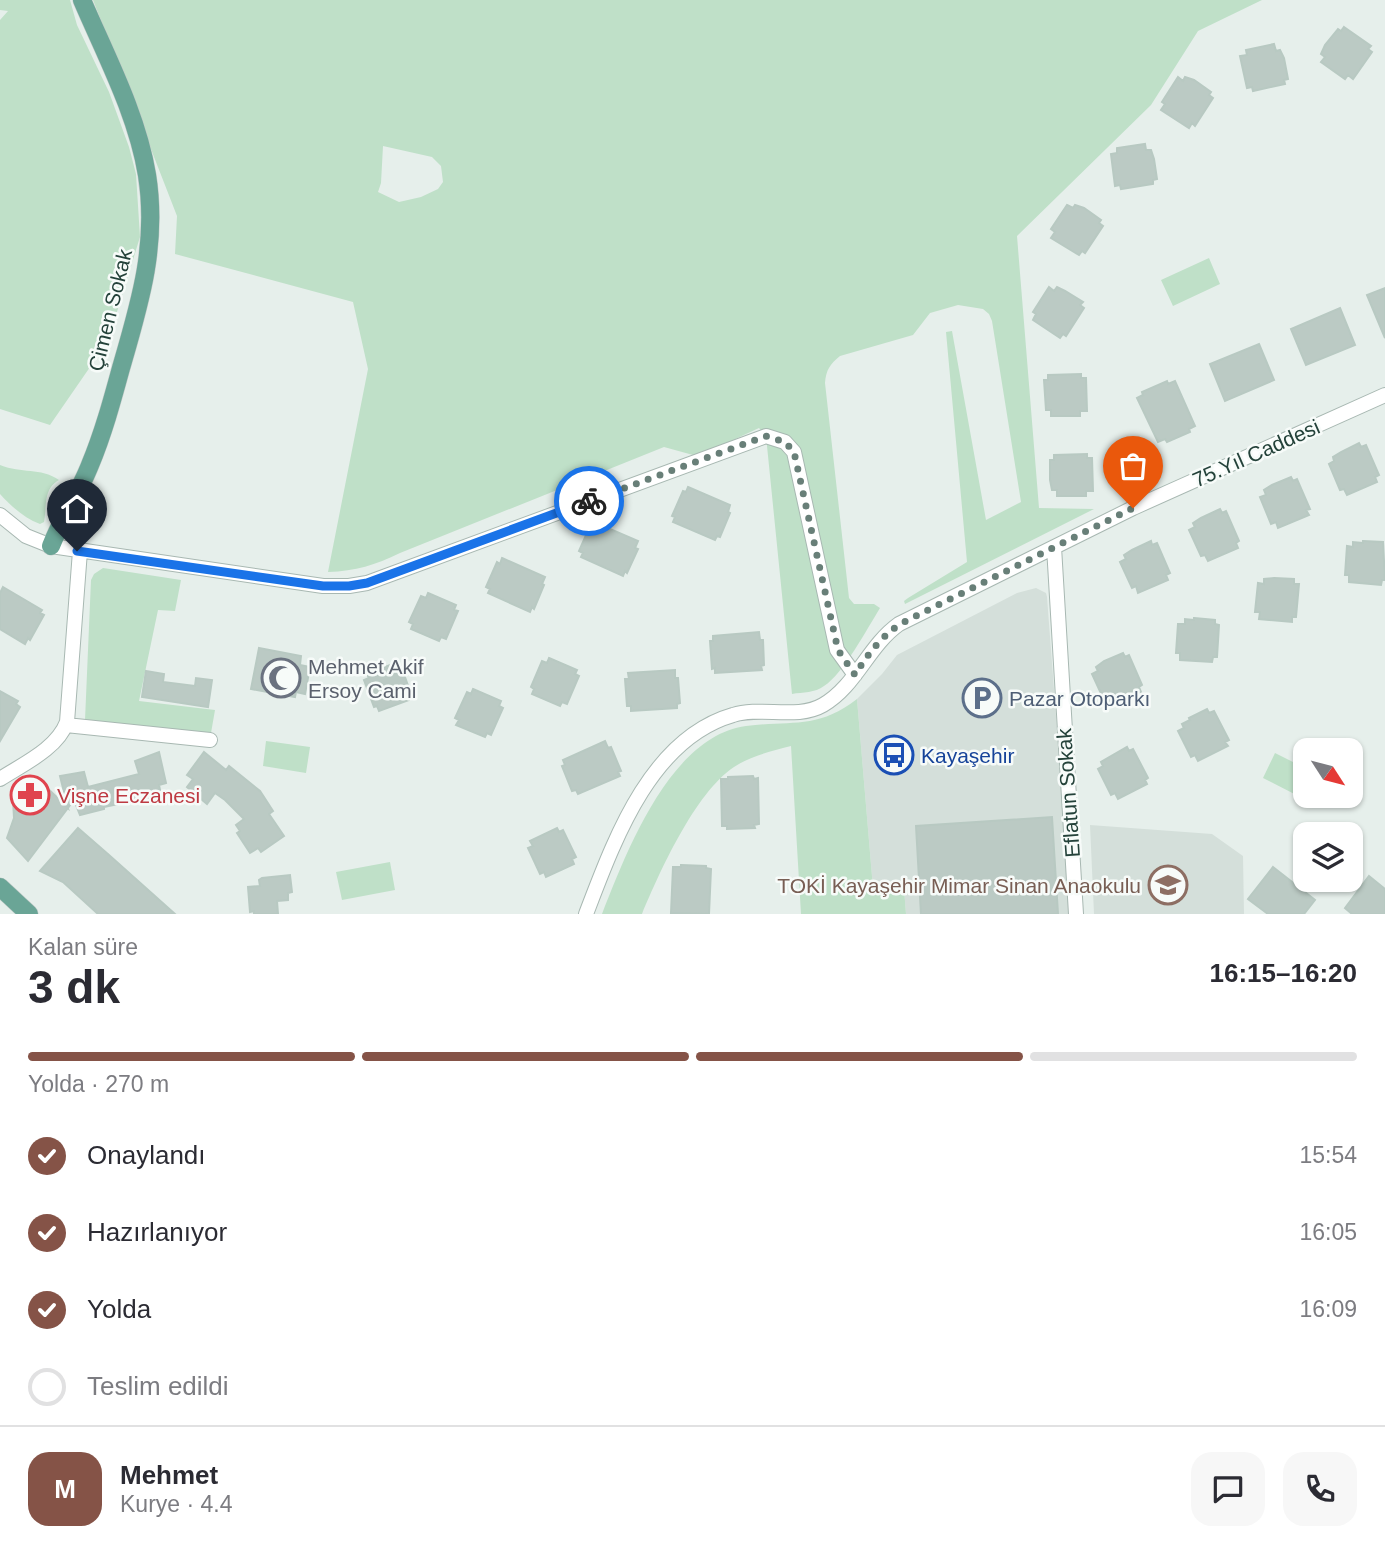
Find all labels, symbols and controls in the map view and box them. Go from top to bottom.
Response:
street label: Çimen Sokak [84,246,136,373]
street label: 75.Yıl Caddesi [1189,415,1323,491]
pin [1103,436,1163,508]
icon: bag [1114,447,1152,485]
courier [554,466,624,536]
pin [47,479,107,551]
icon: bike [570,482,608,520]
icon: home [58,490,96,528]
place label: Mehmet Akif Ersoy Cami [308,655,424,702]
mosque icon: Mehmet Akif Ersoy Cami [260,657,302,699]
parking icon: Pazar Otoparkı [961,677,1003,719]
place label: Pazar Otoparkı [1009,687,1150,710]
street label: Eflatun Sokak [1052,727,1084,858]
bus stop icon: Kayaşehir [873,734,915,776]
north arrow [1293,738,1363,808]
map controls [1293,738,1363,892]
place label: Kayaşehir [921,744,1014,767]
pharmacy icon: Vişne Eczanesi [9,774,51,816]
place label: Vişne Eczanesi [57,784,200,807]
button: layers [1293,822,1363,892]
school or university icon: TOKİ Kayaşehir Mimar Sinan Anaokulu [1147,864,1189,906]
place label: TOKİ Kayaşehir Mimar Sinan Anaokulu [777,874,1141,897]
text: Kalan süre [28,934,138,960]
text: 16:15–16:20 [1210,958,1357,988]
text: 3 dk [28,961,120,1013]
text: Yolda · 270 m [28,1071,169,1097]
icon: check [28,1137,66,1175]
text: Onaylandı [87,1140,206,1170]
text: 15:54 [1299,1142,1357,1168]
icon: check [28,1214,66,1252]
text: Hazırlanıyor [87,1217,227,1247]
text: 16:05 [1299,1219,1357,1245]
icon: check [28,1291,66,1329]
text: Yolda [87,1294,151,1324]
text: 16:09 [1299,1296,1357,1322]
text: Teslim edildi [87,1371,229,1401]
button: chat [1191,1452,1265,1526]
button: phone [1283,1452,1357,1526]
text: Mehmet [120,1460,218,1490]
text: M [54,1474,76,1504]
text: Kurye · 4.4 [120,1491,233,1517]

